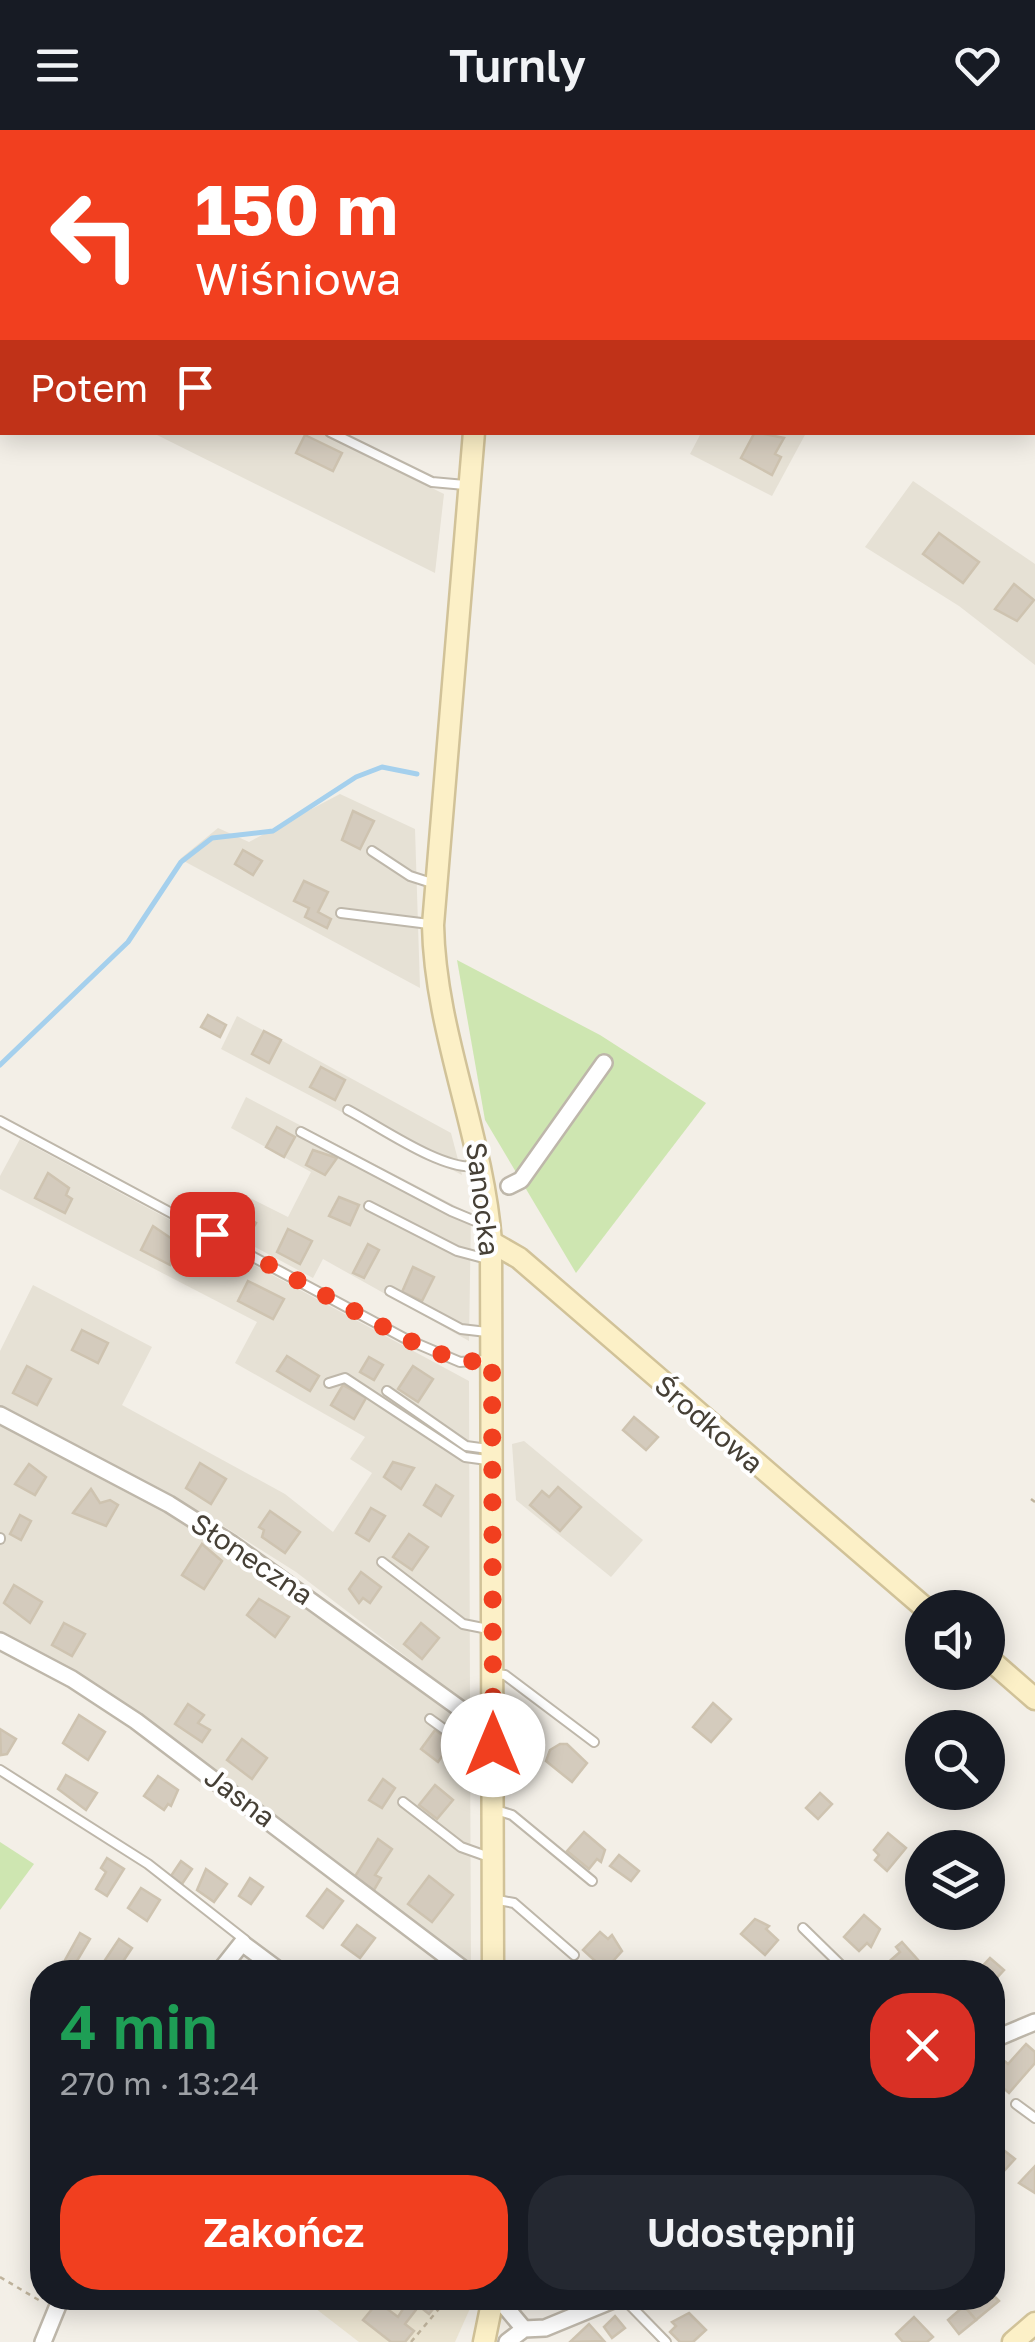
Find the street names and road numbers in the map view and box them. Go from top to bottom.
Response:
street label: Sanocka [460,1140,507,1258]
street label: Środkowa [649,1368,770,1479]
street label: Słoneczna [185,1506,320,1611]
street label: Jasna [199,1760,282,1834]

